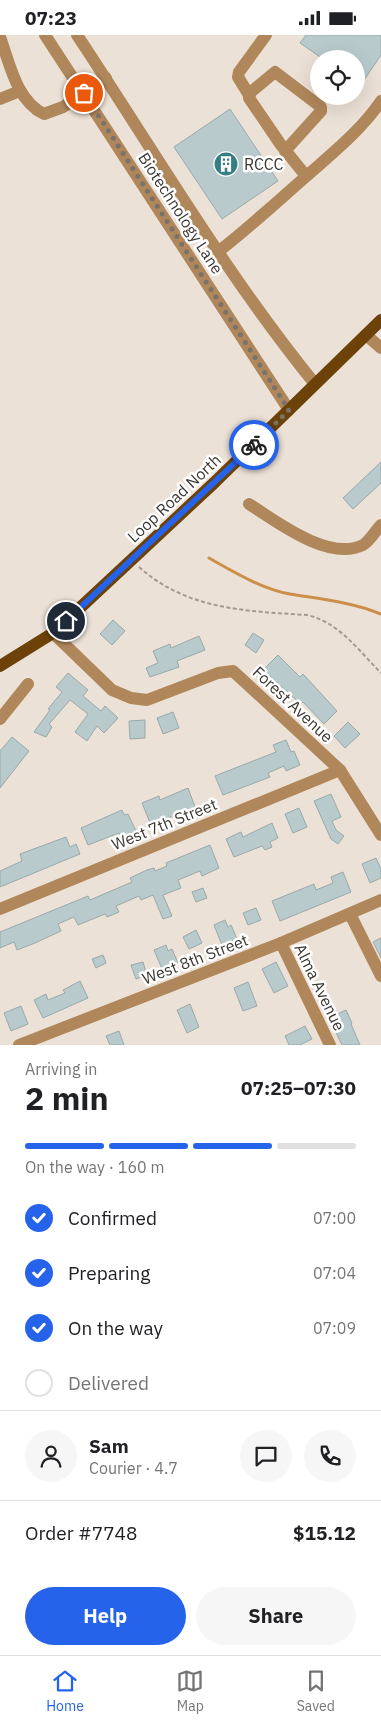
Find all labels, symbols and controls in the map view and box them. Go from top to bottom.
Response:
text: 07:23 [25,6,77,30]
map controls [310,50,365,105]
button: locate [310,50,365,105]
pin [63,72,105,114]
icon: bag [70,79,98,107]
street label: Biotechnology Lane [134,148,228,278]
building icon: RCCC [213,151,239,177]
place label: RCCC [244,154,284,174]
courier [229,420,279,470]
icon: bike [240,431,268,459]
street label: Loop Road North [123,450,225,546]
pin [45,600,87,642]
icon: home [52,607,80,635]
street label: Forest Avenue [249,662,337,746]
street label: West 7th Street [108,794,220,854]
street label: West 8th Street [139,930,251,988]
street label: Alma Avenue [290,940,350,1034]
text: Arriving in [25,1059,97,1079]
text: 07:25–07:30 [241,1076,356,1100]
text: 2 min [25,1077,109,1119]
text: On the way · 160 m [25,1157,164,1177]
icon: check [25,1204,53,1232]
text: Confirmed [68,1206,157,1230]
text: 07:00 [313,1208,356,1228]
icon: check [25,1259,53,1287]
text: Preparing [68,1261,150,1285]
text: 07:04 [313,1263,356,1283]
icon: check [25,1314,53,1342]
text: On the way [68,1316,163,1340]
text: 07:09 [313,1318,356,1338]
text: Delivered [68,1371,149,1395]
button: person [25,1430,77,1482]
button: chat [240,1430,292,1482]
button: phone [304,1430,356,1482]
text: Sam [89,1434,129,1458]
text: Courier · 4.7 [89,1458,178,1478]
text: Order #7748 [25,1521,137,1545]
text: $15.12 [293,1521,356,1545]
button: Help [25,1587,186,1645]
button: Share [196,1587,356,1645]
tab: Home [46,1667,84,1715]
tab: Map [176,1667,204,1715]
tab: Saved [297,1667,335,1715]

